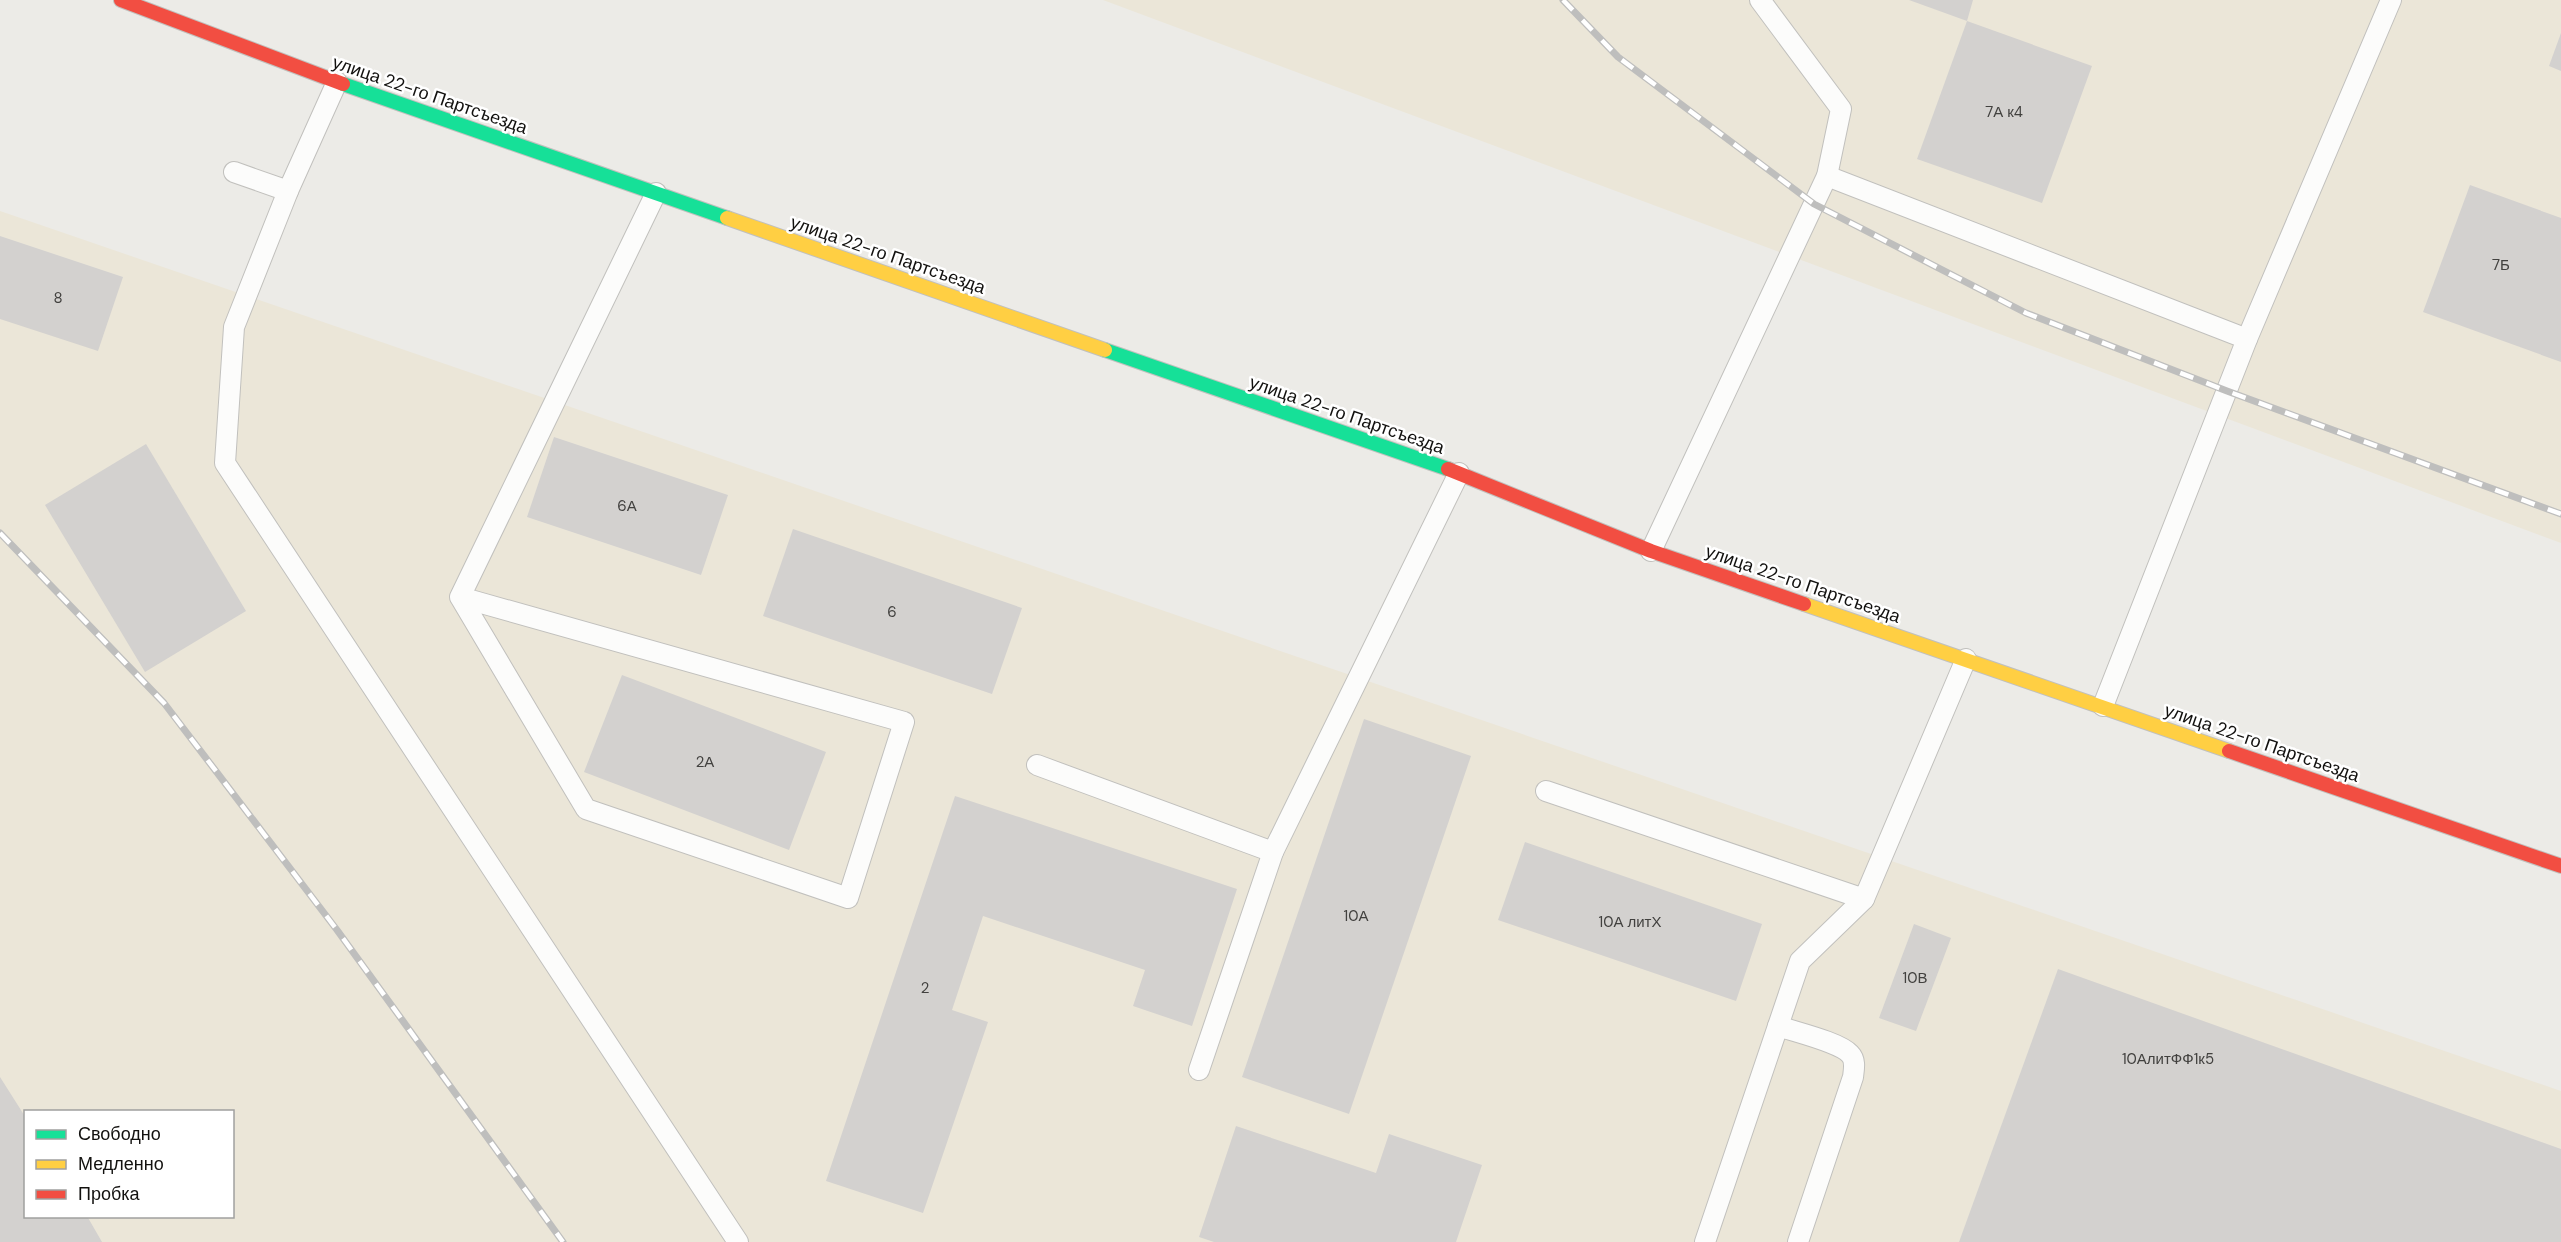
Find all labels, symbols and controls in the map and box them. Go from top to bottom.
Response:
street label: улица 22-го Партсъезда [329,50,532,140]
house number: 7А к4 [1985,102,2023,122]
street label: улица 22-го Партсъезда [787,210,990,300]
house number: 7Б [2492,255,2510,275]
house number: 8 [53,288,63,308]
street label: улица 22-го Партсъезда [1246,370,1449,460]
house number: 6А [617,496,637,516]
street label: улица 22-го Партсъезда [1702,539,1905,629]
house number: 6 [887,602,897,622]
street label: улица 22-го Партсъезда [2161,698,2364,788]
house number: 2А [696,752,714,772]
house number: 10А [1344,906,1368,926]
house number: 10А литХ [1599,912,1661,932]
house number: 10В [1903,968,1927,988]
house number: 2 [921,978,929,998]
house number: 10АлитФФ1к5 [2122,1049,2214,1069]
legend [24,1110,234,1218]
text: Свободно [78,1122,161,1146]
text: Медленно [78,1152,164,1176]
text: Пробка [78,1182,141,1206]

